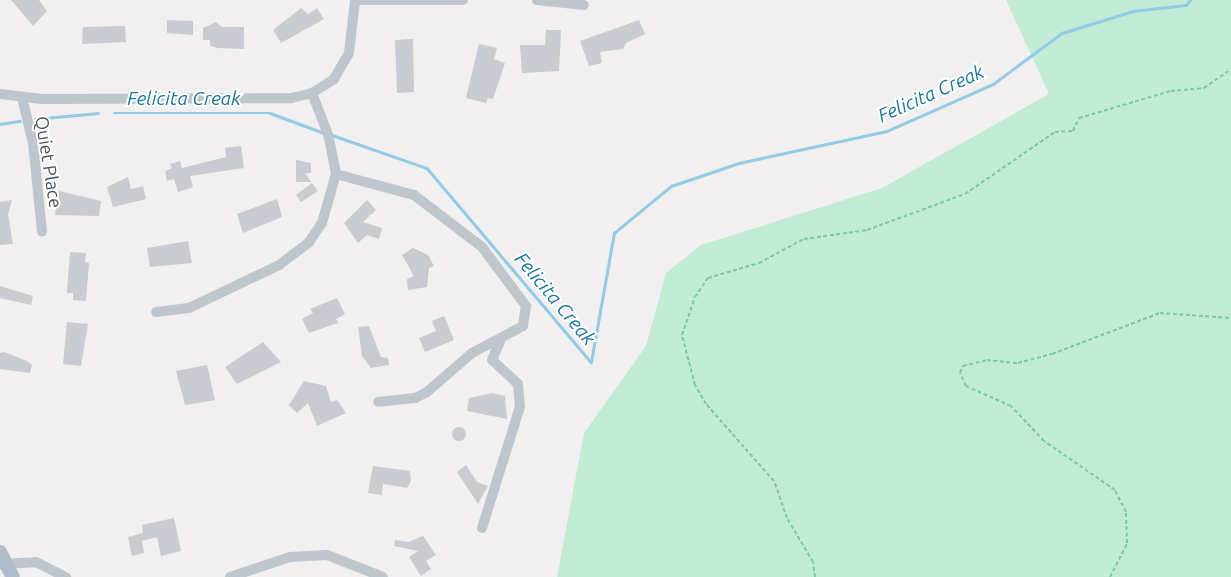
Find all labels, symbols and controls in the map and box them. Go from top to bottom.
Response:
water label: Felicita Creak [874,60,988,128]
water label: Felicita Creak [127,88,241,110]
street label: Quiet Place [31,114,67,210]
water label: Felicita Creak [510,248,600,350]

